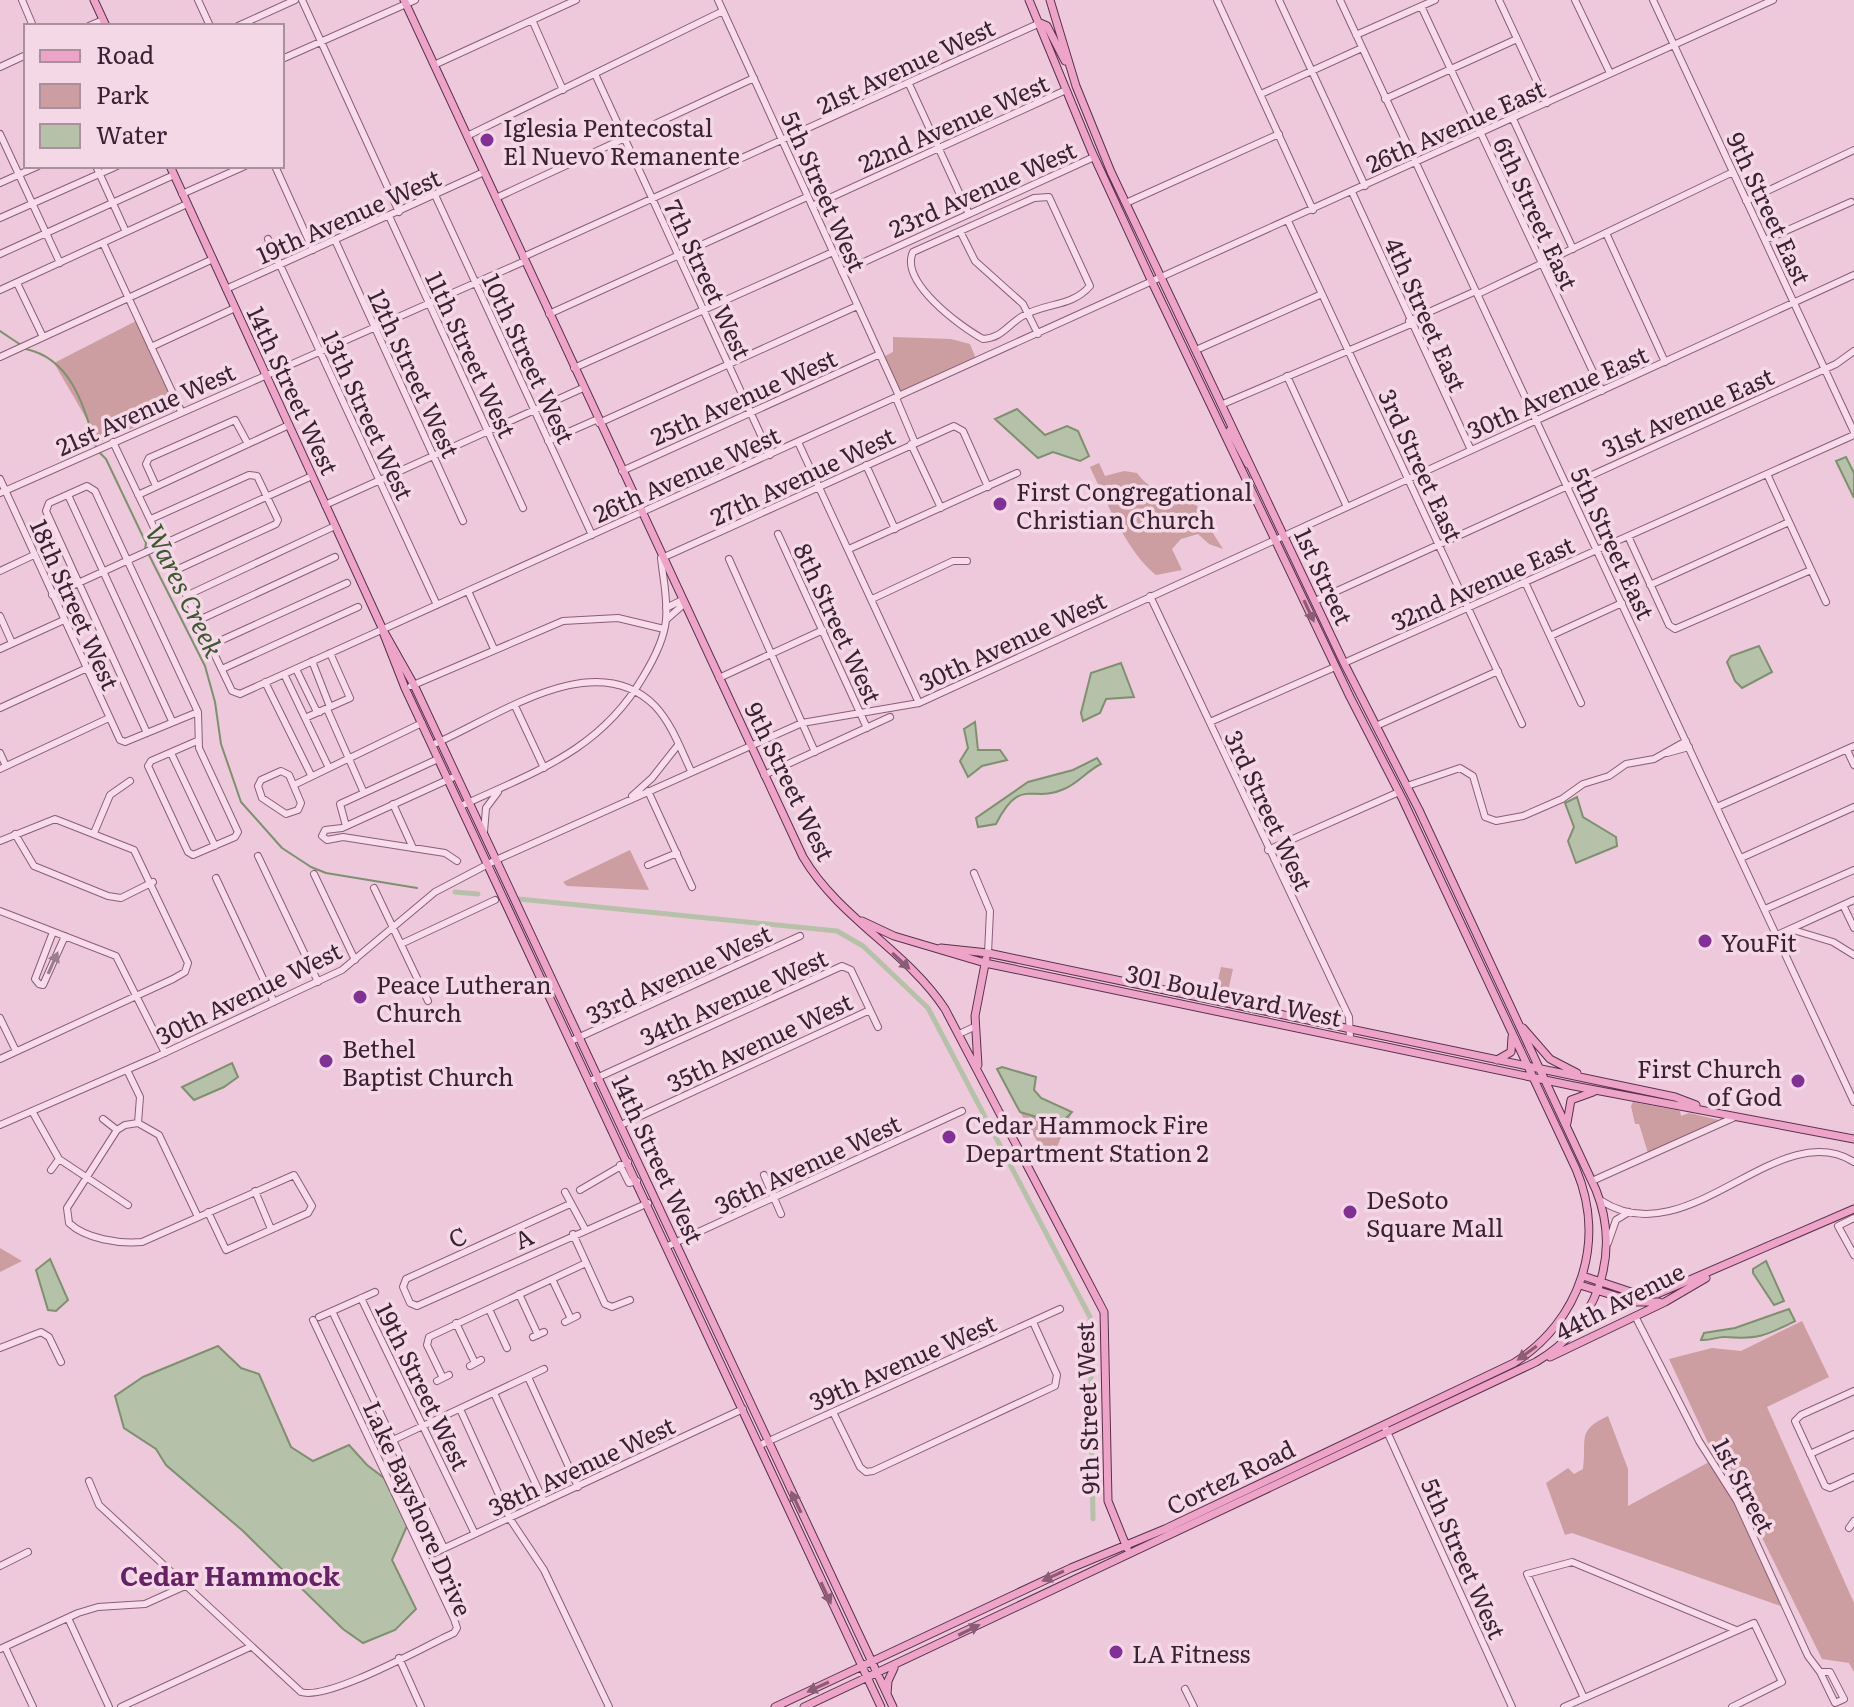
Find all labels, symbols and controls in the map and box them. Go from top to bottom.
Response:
street label: 21st Avenue West [810,8,1000,122]
legend [24,24,284,168]
text: Road [96,36,155,71]
street label: 22nd Avenue West [852,64,1054,180]
street label: 26th Avenue East [1360,70,1550,180]
text: Park [96,76,149,111]
street label: 5th Street West [774,105,876,277]
place label: Iglesia Pentecostal El Nuevo Remanente [503,109,740,172]
text: Water [96,116,168,151]
street label: 9th Street East [1719,126,1821,290]
marker: Iglesia Pentecostal El Nuevo Remanente [478,131,496,149]
street label: 23rd Avenue West [883,131,1081,245]
street label: 6th Street East [1486,131,1588,295]
street label: 19th Avenue West [250,159,446,271]
street label: 7th Street West [657,193,761,365]
street label: 4th Street East [1377,231,1477,397]
street label: 11th Street West [418,265,526,443]
street label: 10th Street West [475,267,585,449]
street label: 12th Street West [361,283,469,463]
street label: 14th Street West [240,300,349,480]
street label: 13th Street West [314,325,424,506]
street label: 30th Avenue East [1461,335,1653,447]
street label: 25th Avenue West [644,339,842,453]
street label: 21st Avenue West [50,353,240,463]
street label: 31st Avenue East [1595,357,1779,465]
street label: 3rd Street East [1371,383,1473,548]
street label: 26th Avenue West [587,416,785,530]
street label: 27th Avenue West [704,417,900,533]
street label: 5th Street East [1563,461,1665,625]
place label: First Congregational Christian Church [1016,473,1252,536]
marker: First Congregational Christian Church [991,495,1009,513]
street label: 18th Street West [23,513,129,695]
water label: Wares Creek [137,517,235,664]
street label: 1st Street [1287,522,1363,631]
street label: 32nd Avenue East [1385,526,1579,638]
street label: 8th Street West [786,537,892,709]
street label: 30th Avenue West [913,581,1112,699]
one-way arrow [1302,599,1316,622]
street label: 9th Street West [737,696,845,867]
street label: 3rd Street West [1217,724,1323,896]
street label: 33rd Avenue West [579,914,777,1031]
place label: YouFit [1721,924,1797,959]
street label: 30th Avenue West [149,932,347,1052]
marker: YouFit [1696,932,1714,950]
street label: 34th Avenue West [634,939,833,1053]
one-way arrow [46,952,60,975]
one-way arrow [891,952,910,970]
street label: 301 Boulevard West [1123,954,1345,1034]
place label: Peace Lutheran Church [376,966,552,1029]
street label: 35th Avenue West [661,983,858,1099]
marker: Peace Lutheran Church [351,988,369,1006]
place label: Bethel Baptist Church [342,1030,514,1093]
place label: First Church of God [1637,1050,1782,1113]
marker: Bethel Baptist Church [317,1052,335,1070]
street label: 14th Street West [605,1069,714,1249]
marker: First Church of God [1789,1072,1807,1090]
street label: 36th Avenue West [708,1104,906,1222]
place label: Cedar Hammock Fire Department Station 2 [965,1106,1209,1169]
marker: Cedar Hammock Fire Department Station 2 [940,1128,958,1146]
place label: DeSoto Square Mall [1366,1181,1503,1244]
marker: DeSoto Square Mall [1341,1203,1359,1221]
street label: C [442,1217,472,1255]
street label: A [508,1217,539,1257]
street label: 44th Avenue [1548,1252,1690,1348]
street label: 19th Street West [368,1296,480,1476]
street label: 39th Avenue West [803,1304,1001,1418]
street label: 9th Street West [1065,1321,1107,1495]
one-way arrow [1516,1345,1538,1361]
street label: Lake Bayshore Drive [356,1395,482,1621]
street label: 38th Avenue West [482,1406,680,1524]
street label: Cortez Road [1160,1430,1300,1522]
street label: 1st Street [1705,1431,1785,1539]
street label: 5th Street West [1414,1472,1516,1644]
one-way arrow [789,1490,803,1513]
district label: Cedar Hammock [120,1555,340,1594]
one-way arrow [1042,1569,1065,1583]
one-way arrow [819,1581,833,1604]
one-way arrow [957,1623,981,1637]
place label: LA Fitness [1132,1635,1251,1670]
marker: LA Fitness [1107,1643,1125,1661]
one-way arrow [807,1680,830,1694]

